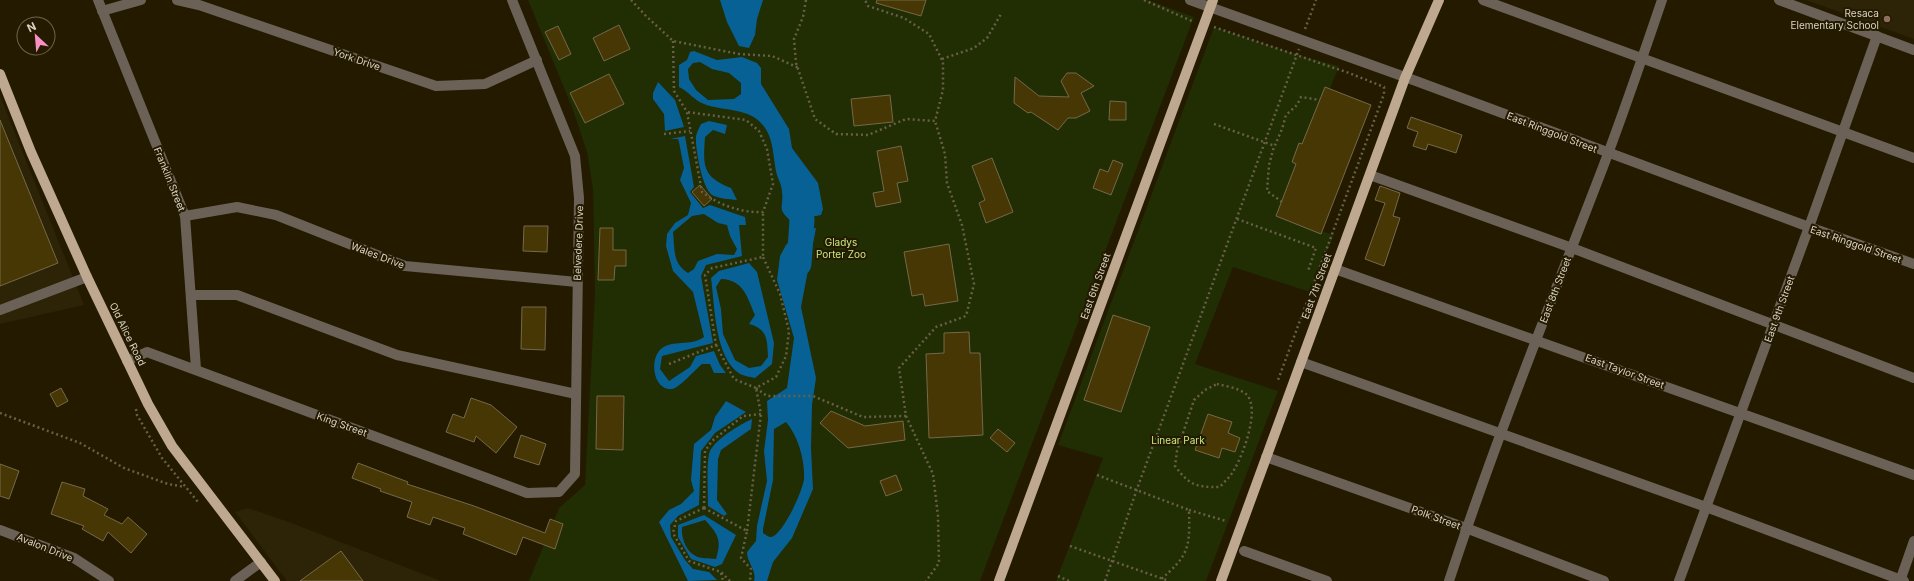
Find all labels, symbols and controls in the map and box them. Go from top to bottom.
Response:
place label: Resaca Elementary School [1790,7,1879,31]
marker: Resaca Elementary School [1882,14,1892,24]
north arrow [16,16,56,56]
text: N [25,19,38,35]
street label: York Drive [332,45,382,73]
street label: East Ringgold Street [1505,109,1599,155]
street label: Franklin Street [152,145,189,214]
street label: Belvedere Drive [571,205,585,281]
street label: East Ringgold Street [1809,223,1904,265]
park label: Gladys Porter Zoo [816,236,866,260]
street label: Wales Drive [350,239,407,271]
street label: East 6th Street [1077,251,1113,321]
street label: East 7th Street [1299,251,1334,320]
street label: East 8th Street [1537,255,1573,325]
street label: East 9th Street [1761,274,1797,344]
street label: Old Alice Road [107,300,149,368]
street label: East Taylor Street [1584,351,1667,391]
street label: King Street [315,409,369,439]
park label: Linear Park [1151,434,1205,446]
street label: Polk Street [1410,503,1463,532]
street label: Avalon Drive [15,530,75,564]

